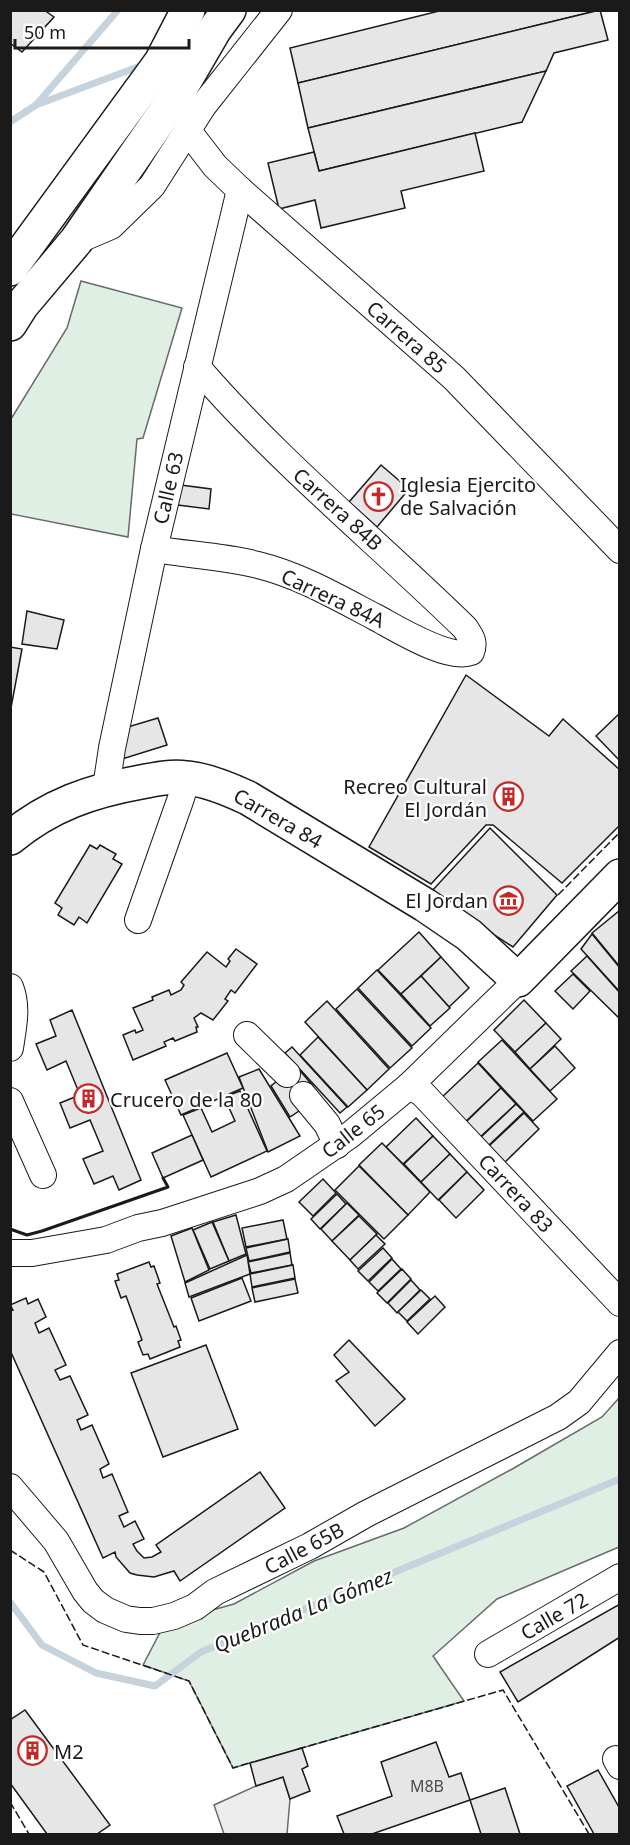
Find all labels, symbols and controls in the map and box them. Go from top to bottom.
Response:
scale bar [15,12,189,50]
text: 50 m [24,20,66,44]
street label: Carrera 85 [361,295,453,379]
street label: Calle 63 [147,449,189,527]
street label: Carrera 84B [288,462,388,556]
place label: Iglesia Ejercito de Salvación [400,471,536,521]
church icon: Iglesia Ejercito de Salvación [363,480,395,512]
street label: Carrera 84A [277,562,389,634]
place label: Recreo Cultural El Jordán [343,773,487,823]
building icon: Recreo Cultural El Jordán [492,781,524,813]
street label: Carrera 84 [229,782,328,855]
museum icon: El Jordan [493,884,525,916]
place label: El Jordan [405,887,488,914]
building icon: Crucero de la 80 [73,1083,105,1115]
place label: Crucero de la 80 [110,1086,263,1113]
street label: Calle 65 [316,1098,390,1164]
street label: Carrera 83 [473,1148,559,1238]
street label: Calle 65B [259,1516,349,1580]
water label: Quebrada La Gómez [209,1561,397,1659]
street label: Calle 72 [515,1586,593,1646]
building icon: M2 [17,1735,49,1767]
place label: M2 [54,1738,84,1765]
house number: M8B [410,1775,444,1797]

